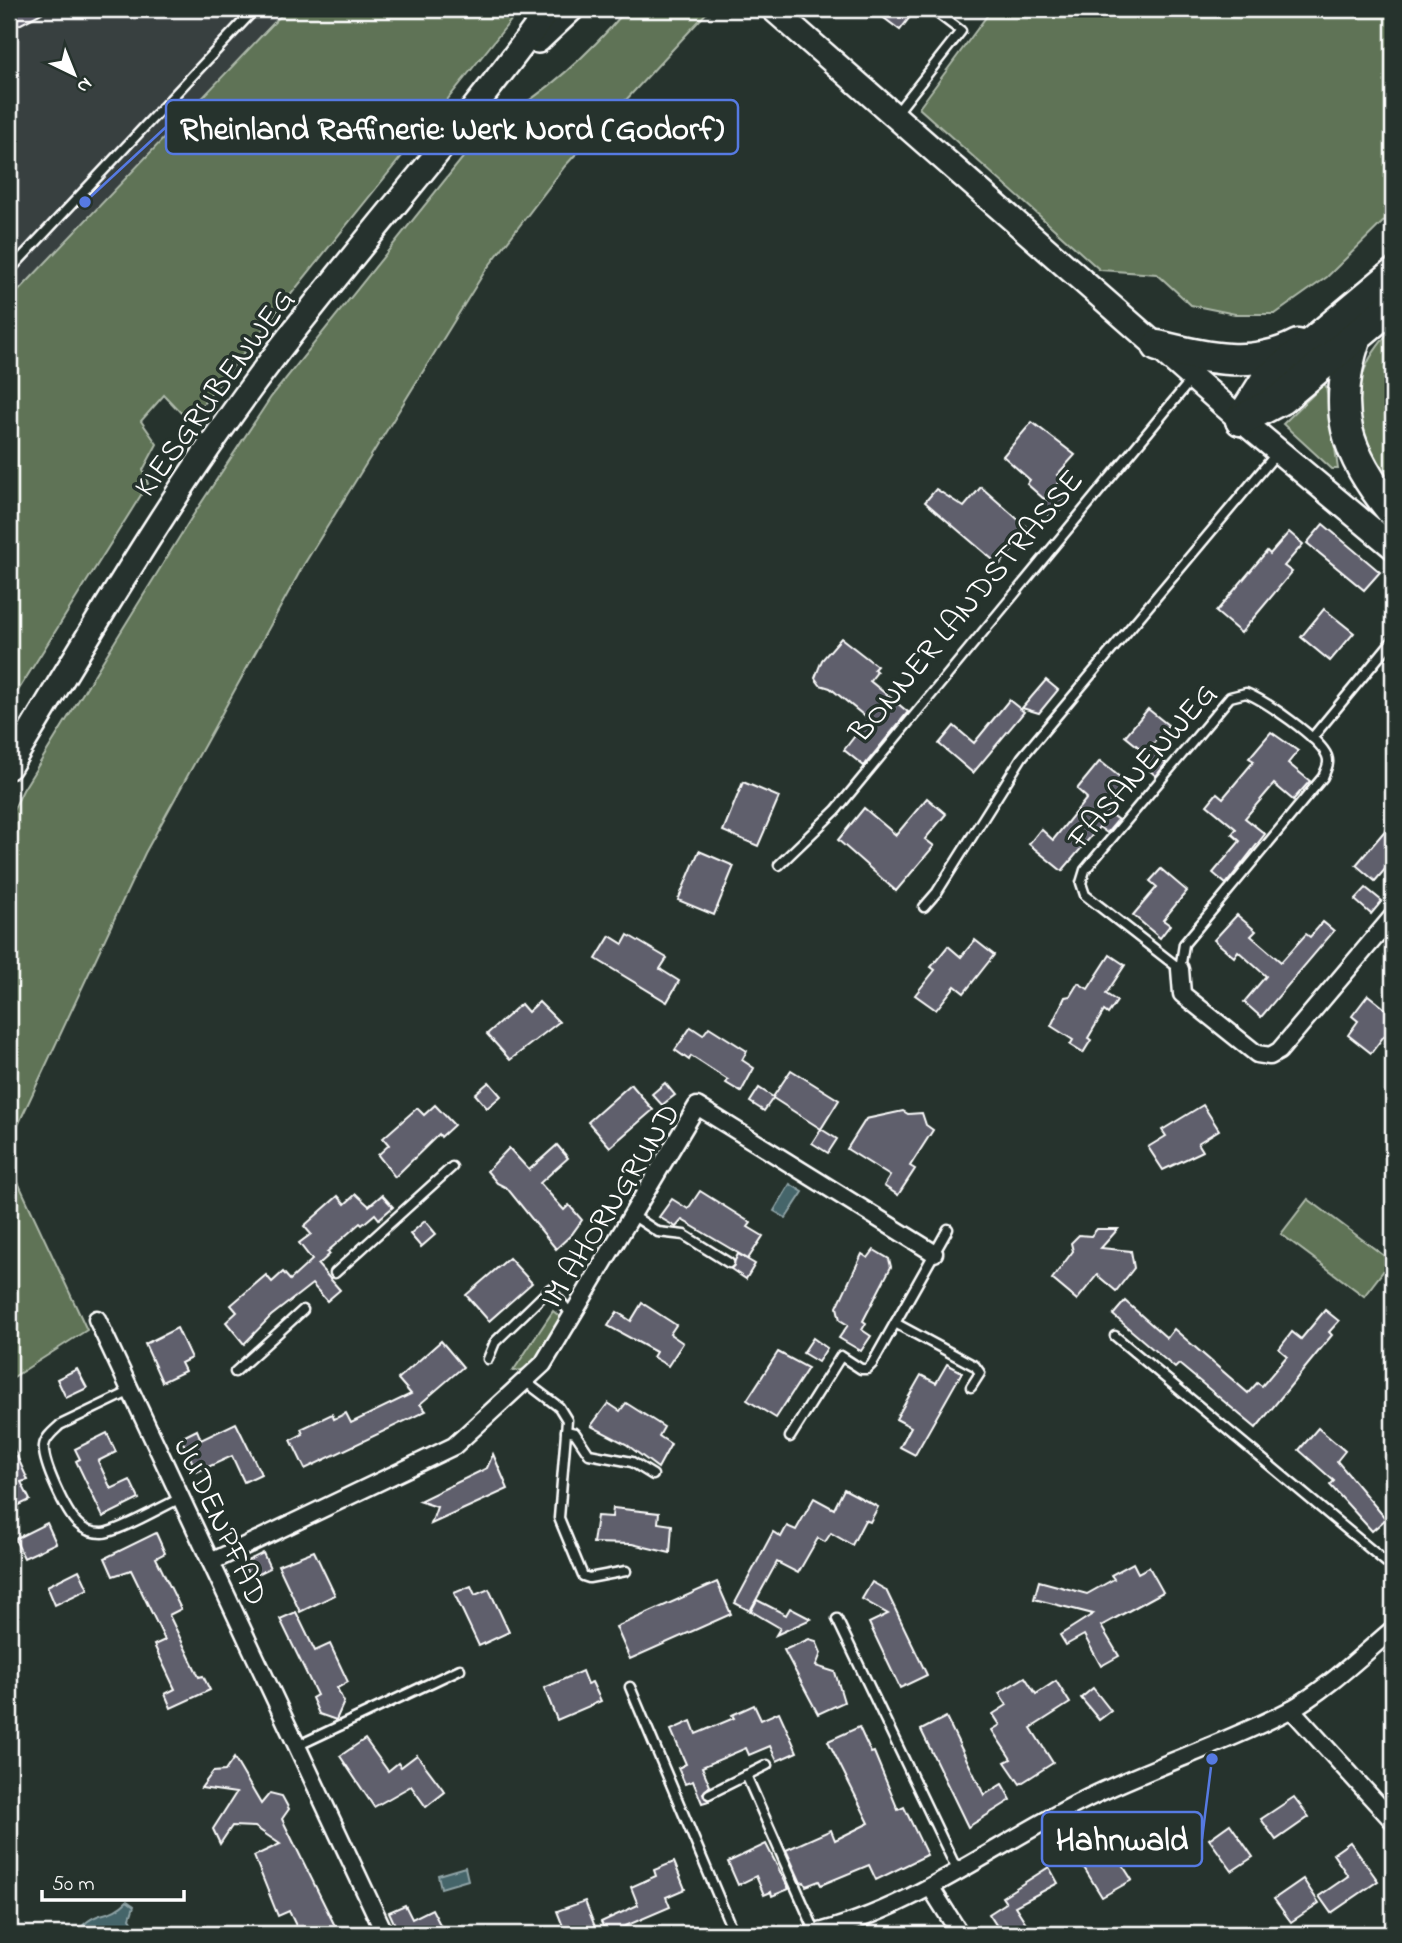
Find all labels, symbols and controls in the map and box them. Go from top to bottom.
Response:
north arrow [38,38,108,108]
text: N [70,70,98,99]
callout: Rheinland Raffinerie: Werk Nord (Godorf) [166,100,738,154]
text: Rheinland Raffinerie: Werk Nord (Godorf) [180,107,725,155]
street label: KIESGRUBENWEG [124,280,308,508]
street label: BONNER LANDSTRASSE [838,460,1096,755]
street label: FASANENWEG [1057,674,1229,862]
street label: IM AHORNGRUND [530,1095,694,1319]
street label: JUDENPFAD [159,1431,278,1614]
callout: Hahnwald [1042,1812,1202,1866]
text: Hahnwald [1056,1818,1189,1866]
scale bar [42,1859,184,1903]
text: 50 m [52,1870,95,1900]

